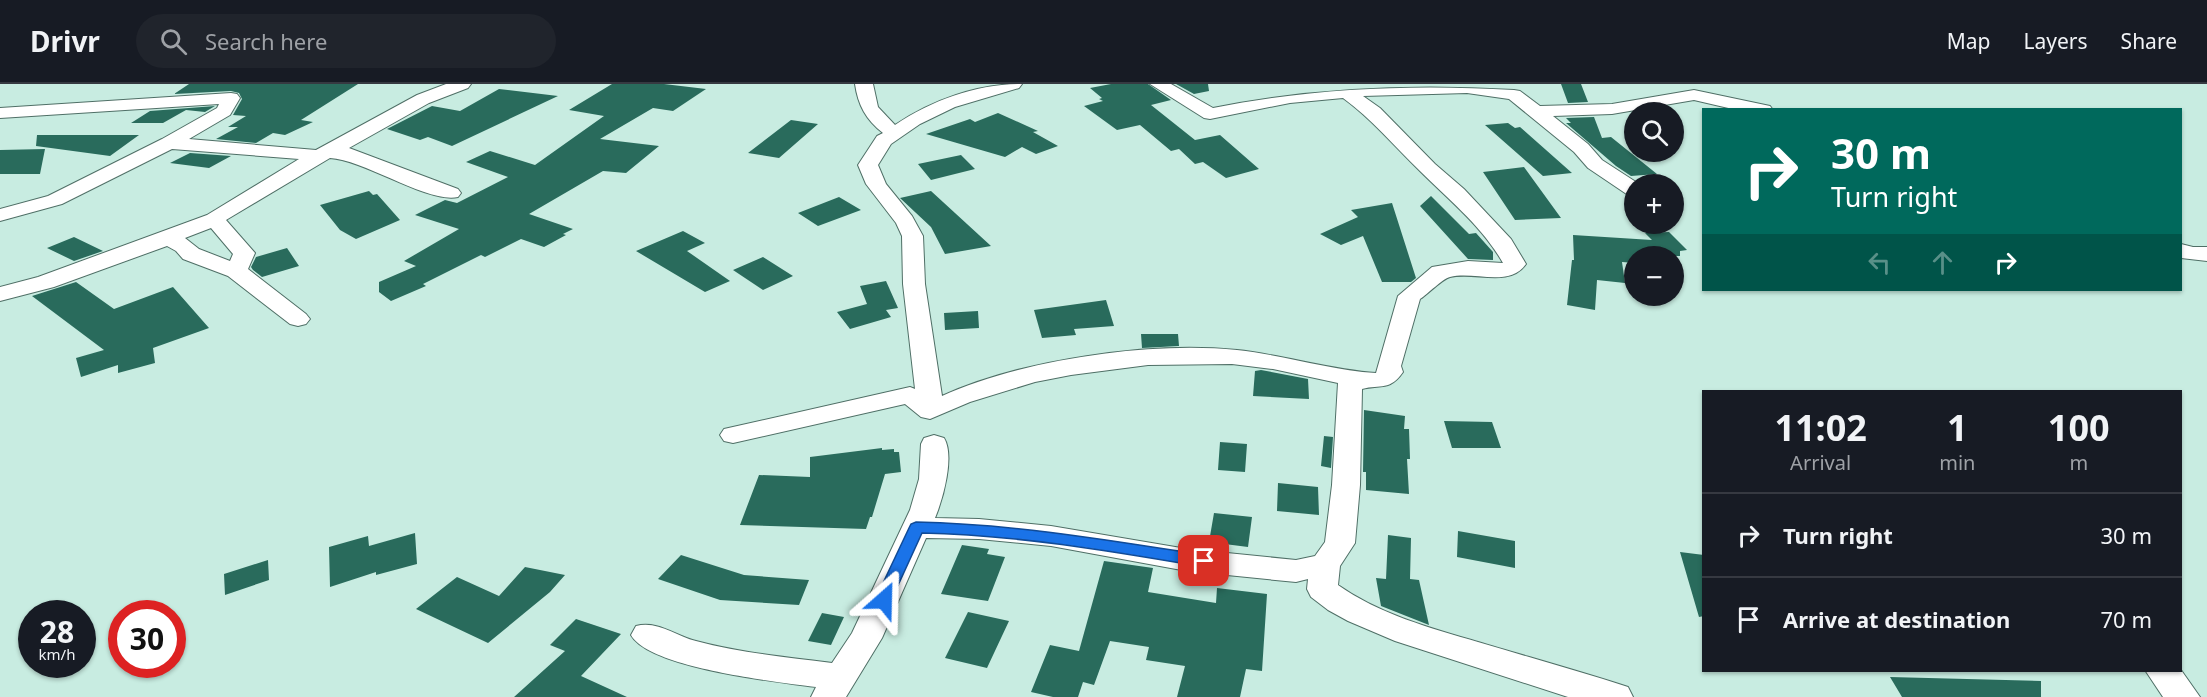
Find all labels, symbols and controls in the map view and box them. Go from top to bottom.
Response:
search box [136,14,556,68]
text: Drivr [30,22,100,60]
icon: search [157,25,190,58]
text: Search here [205,26,327,56]
text: Map [1947,27,1991,55]
text: Layers [2024,27,2088,55]
text: Share [2121,27,2177,55]
map controls [1624,102,1684,306]
button: search [1624,102,1684,162]
text: 30 m [1831,124,1931,181]
icon: right [1732,132,1810,210]
button: + [1624,174,1684,234]
text: Turn right [1831,178,1957,215]
button: − [1624,246,1684,306]
icon: left [1863,246,1896,279]
icon: ahead [1926,246,1959,279]
icon: right [1989,246,2022,279]
text: 11:02 [1774,403,1867,452]
text: 1 [1947,403,1968,452]
text: 100 [2048,403,2110,452]
text: Arrival [1790,449,1851,476]
text: min [1939,449,1975,476]
text: m [2069,449,2088,476]
icon: right [1732,519,1765,552]
text: Turn right [1783,520,1893,550]
text: 30 m [2101,520,2152,550]
pin [1178,535,1229,586]
icon: arrive [1187,544,1220,577]
position arrow [852,568,916,632]
speed limit sign: 30 [108,600,186,678]
icon: arrive [1732,603,1765,636]
text: Arrive at destination [1783,604,2010,634]
text: 70 m [2101,604,2152,634]
text: 28 [40,611,74,652]
text: km/h [39,644,75,664]

